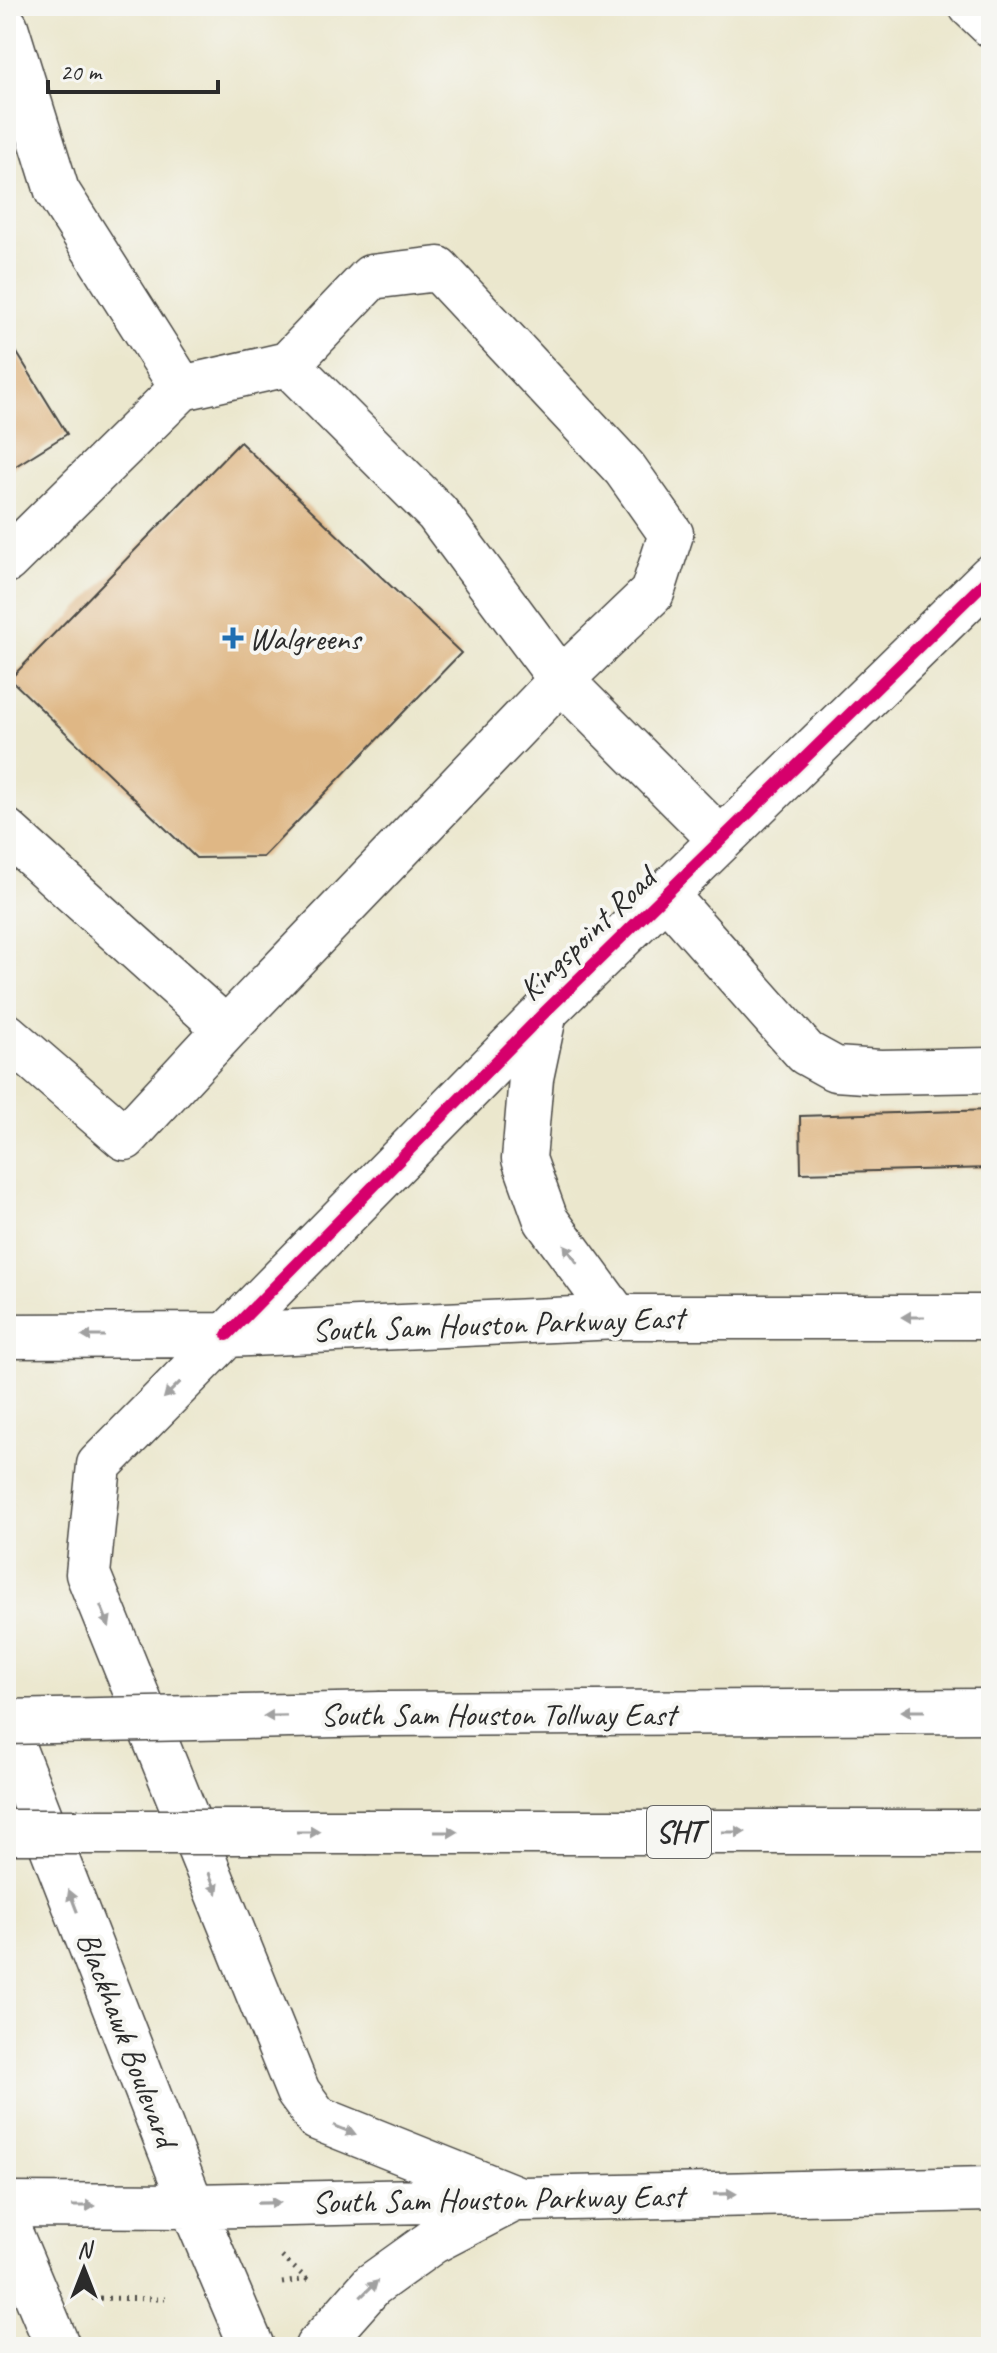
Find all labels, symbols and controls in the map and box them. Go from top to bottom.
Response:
scale bar [48,44,218,94]
text: 20 m [60,57,103,87]
place label: Walgreens [249,618,363,659]
marker: Walgreens [224,629,242,647]
street label: Kingspoint Road [510,856,667,1009]
one-way arrow [563,1243,579,1265]
street label: South Sam Houston Parkway East [311,1297,689,1351]
one-way arrow [900,1311,925,1323]
one-way arrow [80,1330,105,1342]
one-way arrow [163,1380,182,1399]
one-way arrow [99,1604,112,1628]
street label: South Sam Houston Tollway East [320,1694,680,1735]
one-way arrow [900,1705,925,1717]
one-way arrow [262,1710,287,1722]
road number: SHT [647,1806,711,1858]
one-way arrow [296,1826,321,1838]
one-way arrow [434,1826,459,1838]
one-way arrow [722,1826,747,1838]
one-way arrow [207,1871,220,1895]
one-way arrow [66,1889,79,1913]
street label: Blackhawk Boulevard [67,1926,188,2156]
one-way arrow [333,2123,357,2136]
street label: South Sam Houston Parkway East [312,2175,689,2223]
one-way arrow [713,2188,738,2201]
one-way arrow [257,2197,282,2209]
one-way arrow [72,2199,97,2212]
north arrow [44,2229,124,2309]
text: N [77,2236,94,2264]
one-way arrow [359,2281,378,2299]

